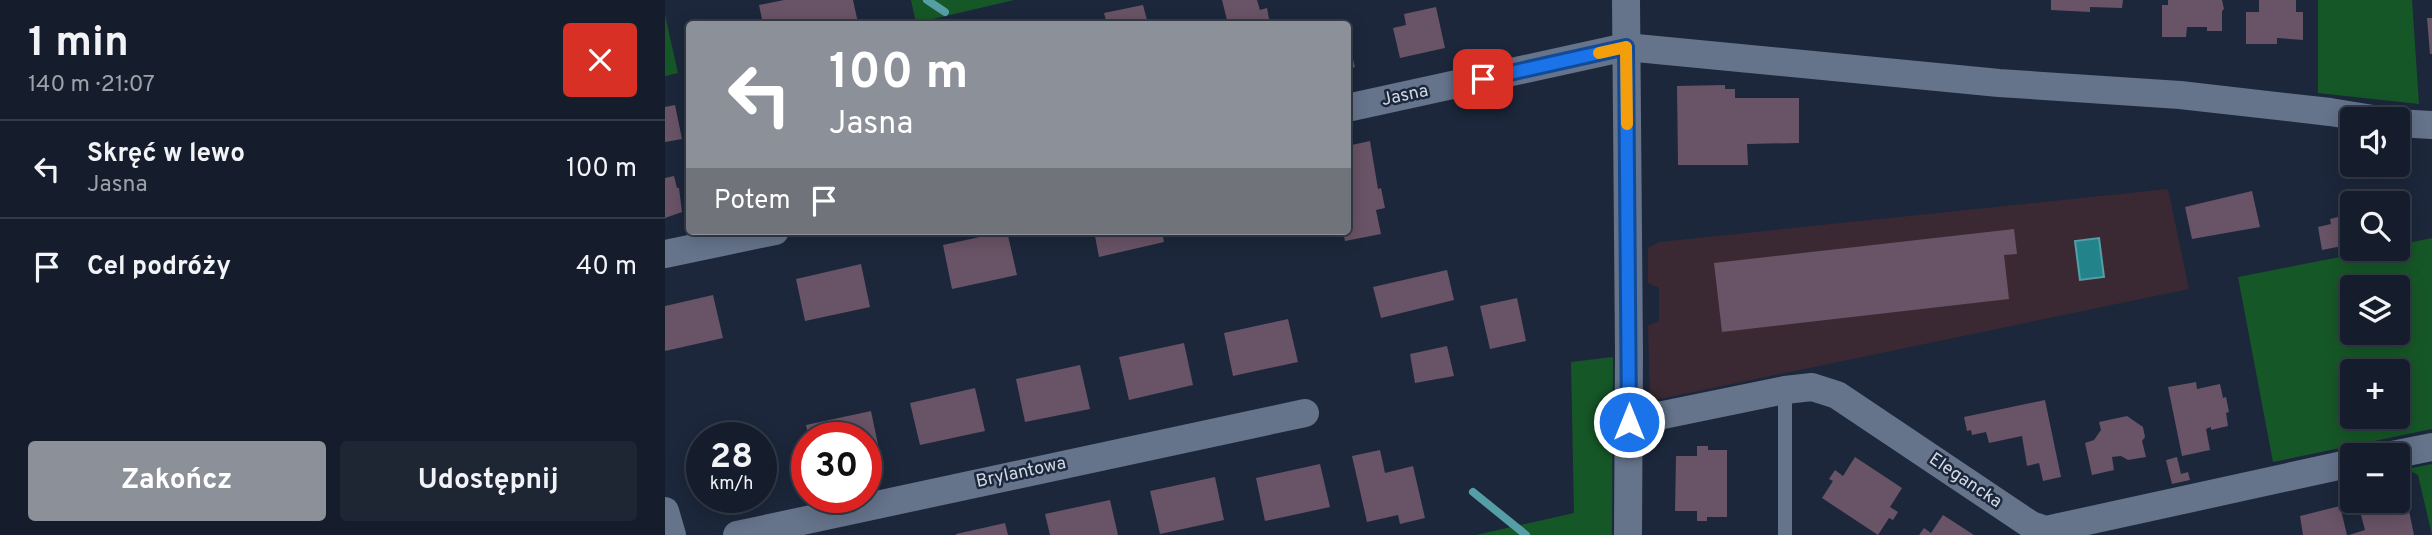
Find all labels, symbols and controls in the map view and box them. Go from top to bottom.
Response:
text: 1 min [28,18,129,71]
button: close [563,23,637,97]
text: 100 m [829,44,968,106]
icon: left [714,49,805,140]
pin [1453,49,1513,109]
icon: arrive [1464,60,1502,98]
text: 140 m · 21:07 [28,71,155,100]
street label: Jasna [1379,80,1431,112]
text: Jasna [829,105,913,145]
map controls [2340,107,2410,513]
button: sound [2340,107,2410,177]
text: Skręć w lewo [87,138,245,171]
icon: left [28,150,66,188]
text: 100 m [566,153,637,186]
text: Jasna [87,171,148,200]
icon: arrive [805,182,843,220]
text: Potem [714,185,791,218]
button: search [2340,191,2410,261]
icon: arrive [28,248,66,286]
text: Cel podróży [87,251,231,284]
text: 40 m [576,251,637,284]
button: layers [2340,275,2410,345]
button: + [2340,359,2410,429]
position arrow [1592,385,1666,459]
speed limit sign: 30 [791,422,882,513]
text: 28 [710,436,753,480]
button: Zakończ [28,441,326,521]
button: Udostępnij [340,441,637,521]
button: − [2340,443,2410,513]
street label: Elegancka [1924,448,2006,514]
street label: Brylantowa [974,452,1068,494]
text: km/h [710,473,753,496]

